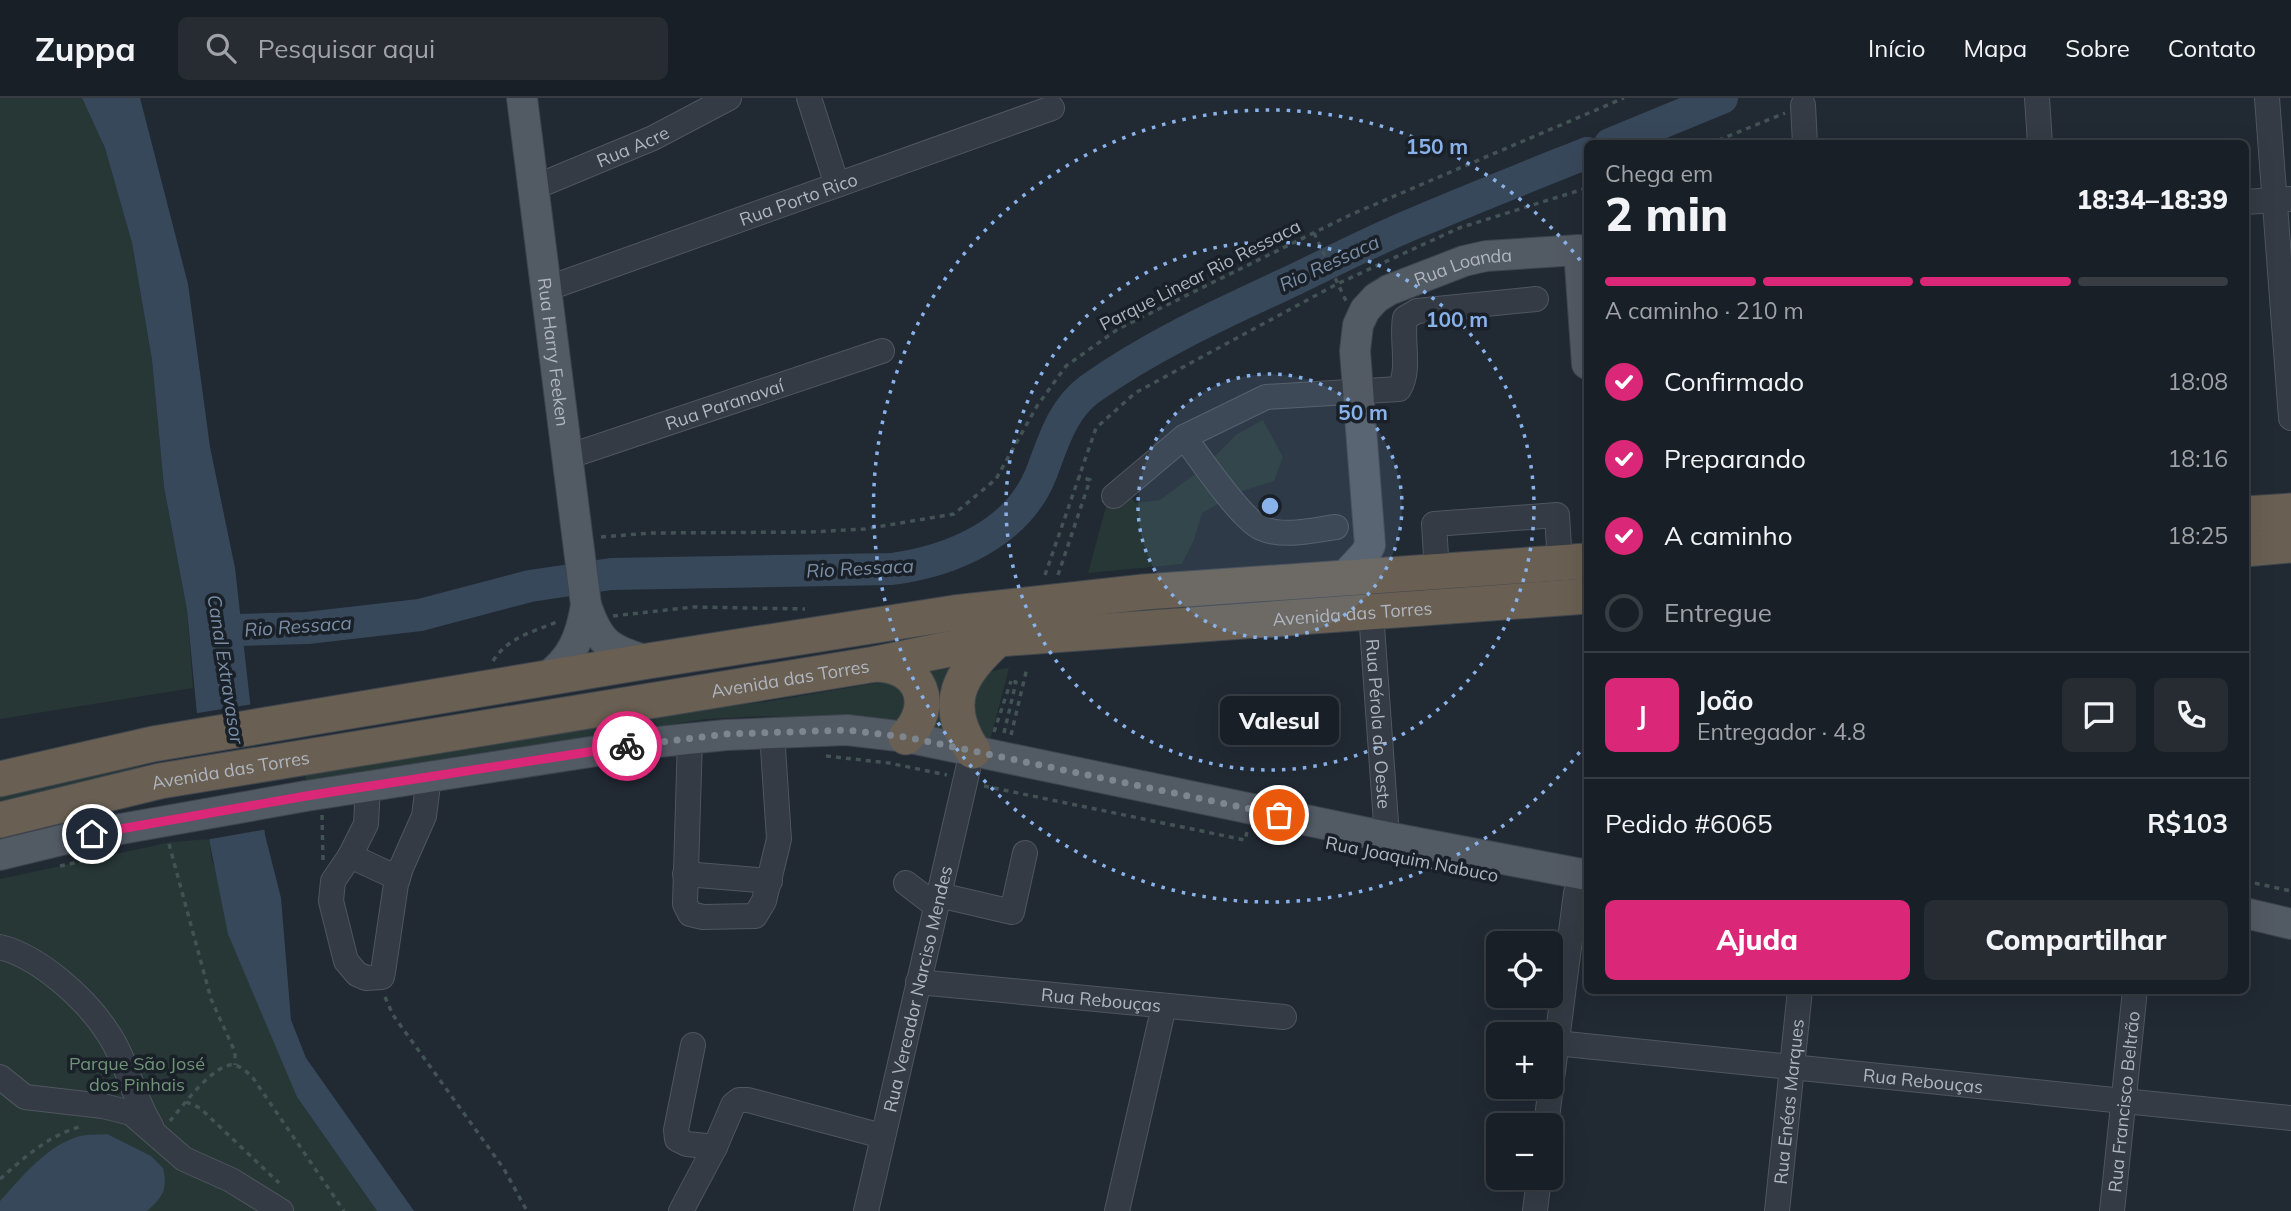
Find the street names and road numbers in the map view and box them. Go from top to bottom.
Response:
street label: Rua Acre [593,120,673,172]
street label: Rua Porto Rico [736,167,861,230]
street label: Parque Linear Rio Ressaca [1096,214,1304,336]
street label: Rua Loanda [1411,243,1513,291]
street label: Rua Harry Feeken [533,276,575,428]
street label: Rua Paranavaí [662,373,788,435]
street label: Avenida das Torres [1272,596,1433,630]
street label: Rua Pérola do Oeste [1361,638,1396,810]
street label: Avenida das Torres [709,654,871,702]
street label: Avenida das Torres [149,745,311,794]
street label: Rua Joaquim Nabuco [1324,831,1500,887]
street label: Rua Vereador Narciso Mendes [878,863,957,1114]
street label: Rua Rebouças [1040,982,1162,1017]
street label: Rua Francisco Beltrão [2103,1010,2144,1193]
street label: Rua Enéas Marques [1768,1018,1808,1186]
street label: Rua Rebouças [1862,1063,1984,1098]

